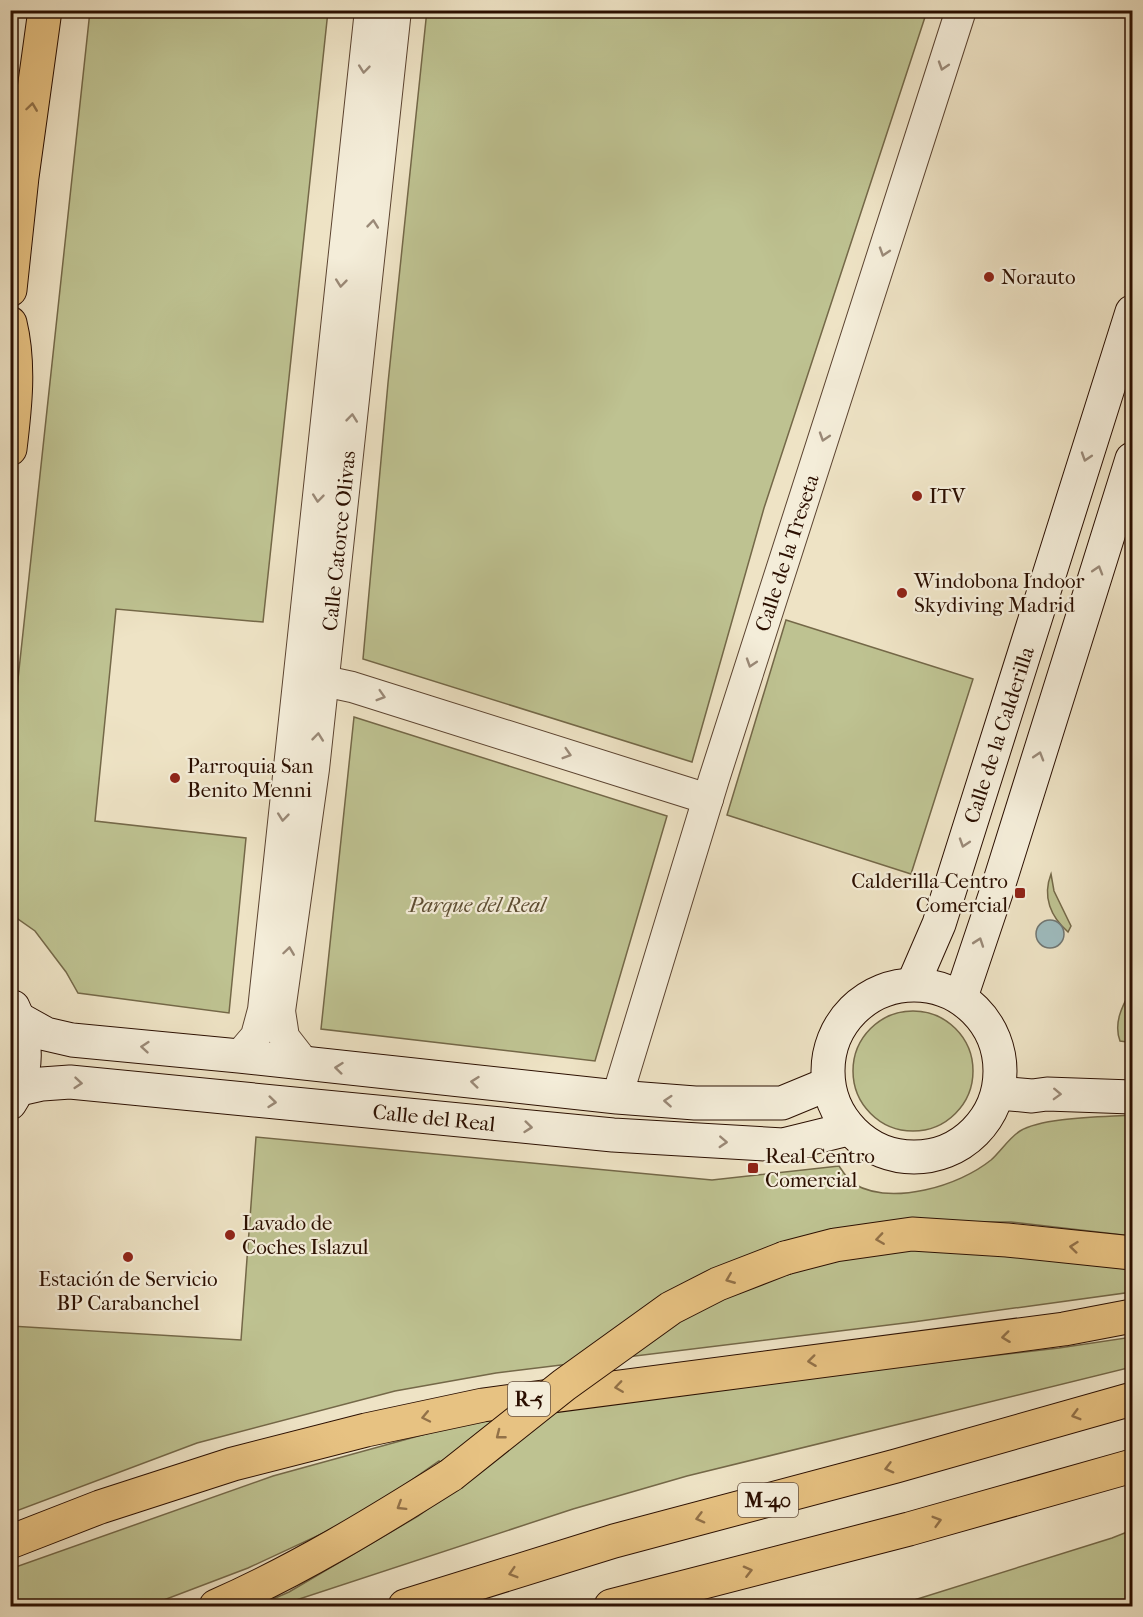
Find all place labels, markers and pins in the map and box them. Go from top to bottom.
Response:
place label: Norauto [1001,265,1076,289]
marker: Norauto [982,270,996,284]
place label: ITV [929,484,966,508]
marker: ITV [910,489,924,503]
place label: Windobona Indoor Skydiving Madrid [913,569,1085,617]
marker: Windobona Indoor Skydiving Madrid [895,586,909,600]
place label: Parroquia San Benito Menni [187,754,314,802]
marker: Parroquia San Benito Menni [168,771,182,785]
place label: Calderilla-Centro Comercial [851,869,1008,917]
marker: Calderilla-Centro Comercial [1013,886,1027,900]
place label: Real-Centro Comercial [765,1144,875,1192]
marker: Real-Centro Comercial [746,1161,760,1175]
place label: Lavado de Coches Islazul [242,1211,369,1259]
marker: Lavado de Coches Islazul [223,1228,237,1242]
marker: Estación de Servicio BP Carabanchel [121,1250,135,1264]
place label: Estación de Servicio BP Carabanchel [38,1267,218,1315]

